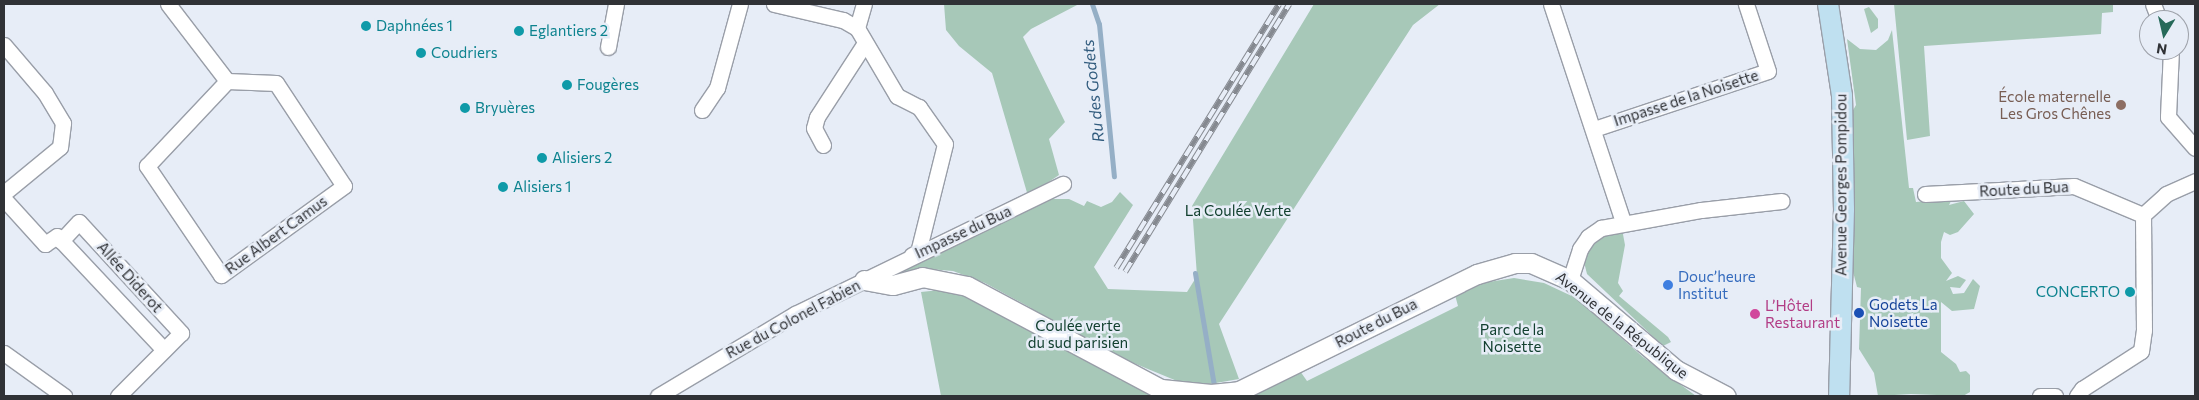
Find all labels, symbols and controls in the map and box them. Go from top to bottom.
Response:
north arrow [2139,10,2189,60]
place label: Daphnées 1 [376,17,453,35]
marker: Daphnées 1 [360,20,372,32]
place label: Eglantiers 2 [529,22,608,40]
marker: Eglantiers 2 [513,25,525,37]
water label: Ru des Godets [1078,39,1108,143]
text: N [2155,40,2168,59]
place label: Coudriers [431,44,498,62]
marker: Coudriers [415,47,427,59]
street label: Impasse de la Noisette [1611,66,1761,130]
place label: Fougères [577,76,639,94]
marker: Fougères [561,79,573,91]
place label: École maternelle Les Gros Chênes [1998,87,2111,122]
street label: Avenue Georges Pompidou [1832,94,1850,276]
place label: Bryuères [475,99,535,117]
marker: École maternelle Les Gros Chênes [2115,99,2127,111]
marker: Bryuères [459,102,471,114]
place label: Alisiers 2 [552,149,612,167]
marker: Alisiers 2 [536,152,548,164]
place label: Alisiers 1 [513,178,571,196]
street label: Route du Bua [1979,178,2069,200]
marker: Alisiers 1 [497,181,509,193]
street label: Rue Albert Camus [222,192,330,278]
street label: Impasse du Bua [912,202,1014,262]
park label: La Coulée Verte [1185,202,1291,220]
street label: Allée Diderot [94,238,166,316]
place label: Douc’heure Institut [1678,267,1756,302]
street label: Avenue de la République [1552,268,1692,382]
street label: Rue du Colonel Fabien [723,276,863,362]
marker: Douc’heure Institut [1662,279,1674,291]
place label: CONCERTO [2036,283,2120,301]
marker: CONCERTO [2124,286,2136,298]
street label: Route du Bua [1332,295,1420,351]
place label: Godets La Noisette [1869,295,1938,330]
place label: L’Hôtel Restaurant [1765,296,1840,331]
marker: Godets La Noisette [1853,307,1865,319]
marker: L’Hôtel Restaurant [1749,308,1761,320]
park label: Coulée verte du sud parisien [1028,316,1128,351]
park label: Parc de la Noisette [1480,320,1544,355]

